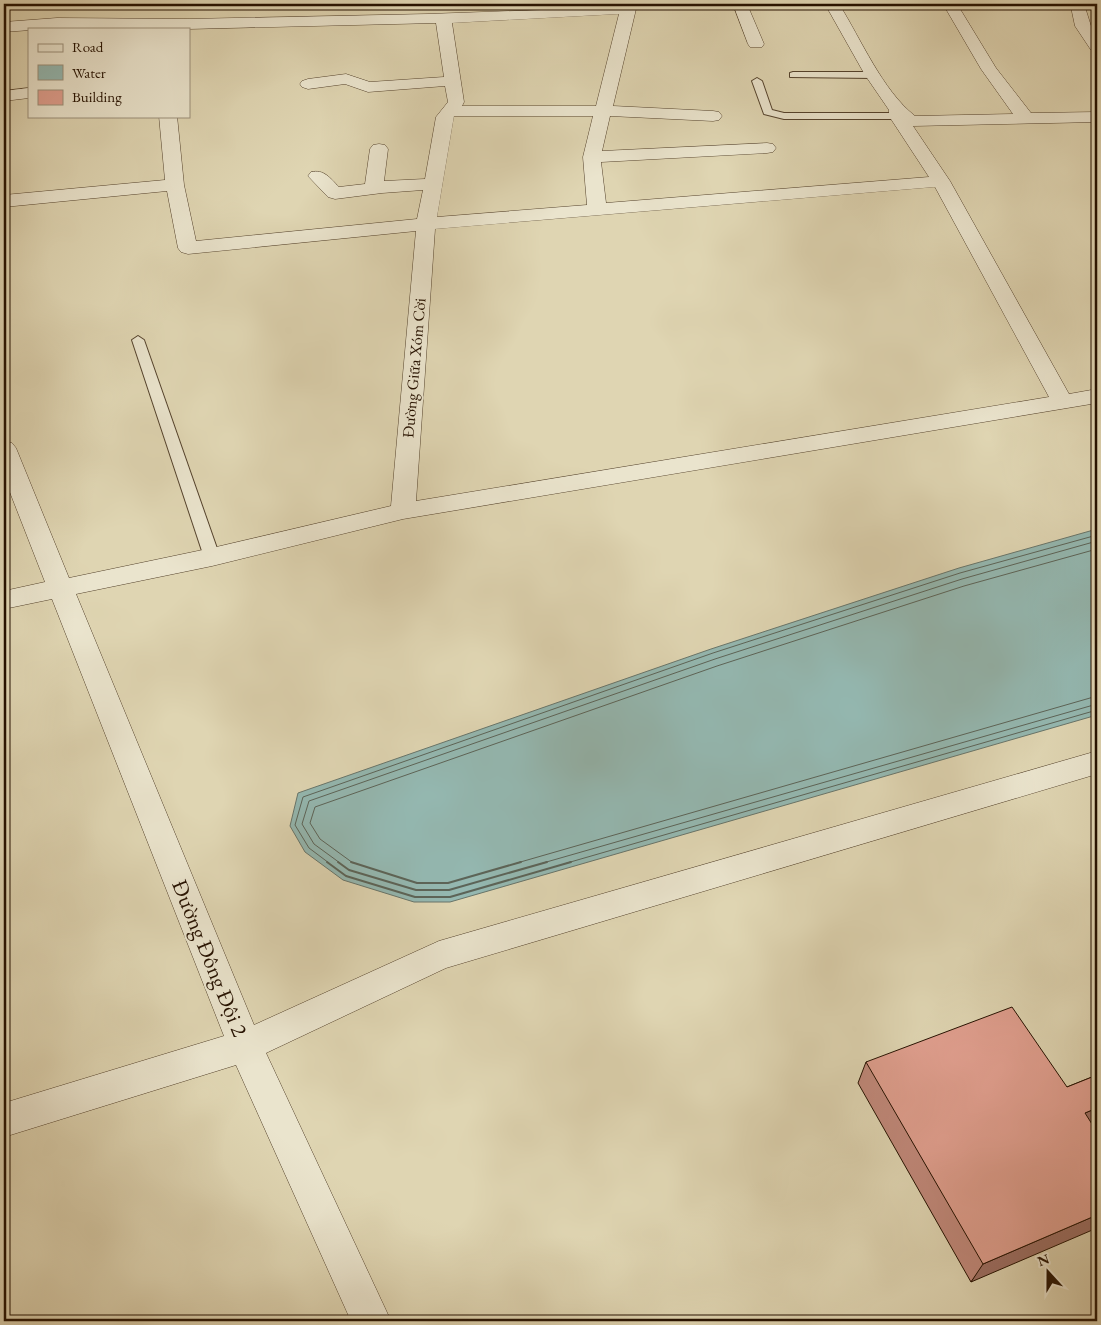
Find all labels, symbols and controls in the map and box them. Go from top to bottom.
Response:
legend [28,28,190,118]
text: Road [72,37,104,56]
text: Water [72,63,106,82]
text: Building [72,87,122,106]
street label: Đường Giữa Xóm Cời [397,297,431,439]
street label: Đường Đông Đội 2 [165,875,255,1041]
north arrow [1024,1248,1074,1298]
text: N [1035,1249,1052,1270]

